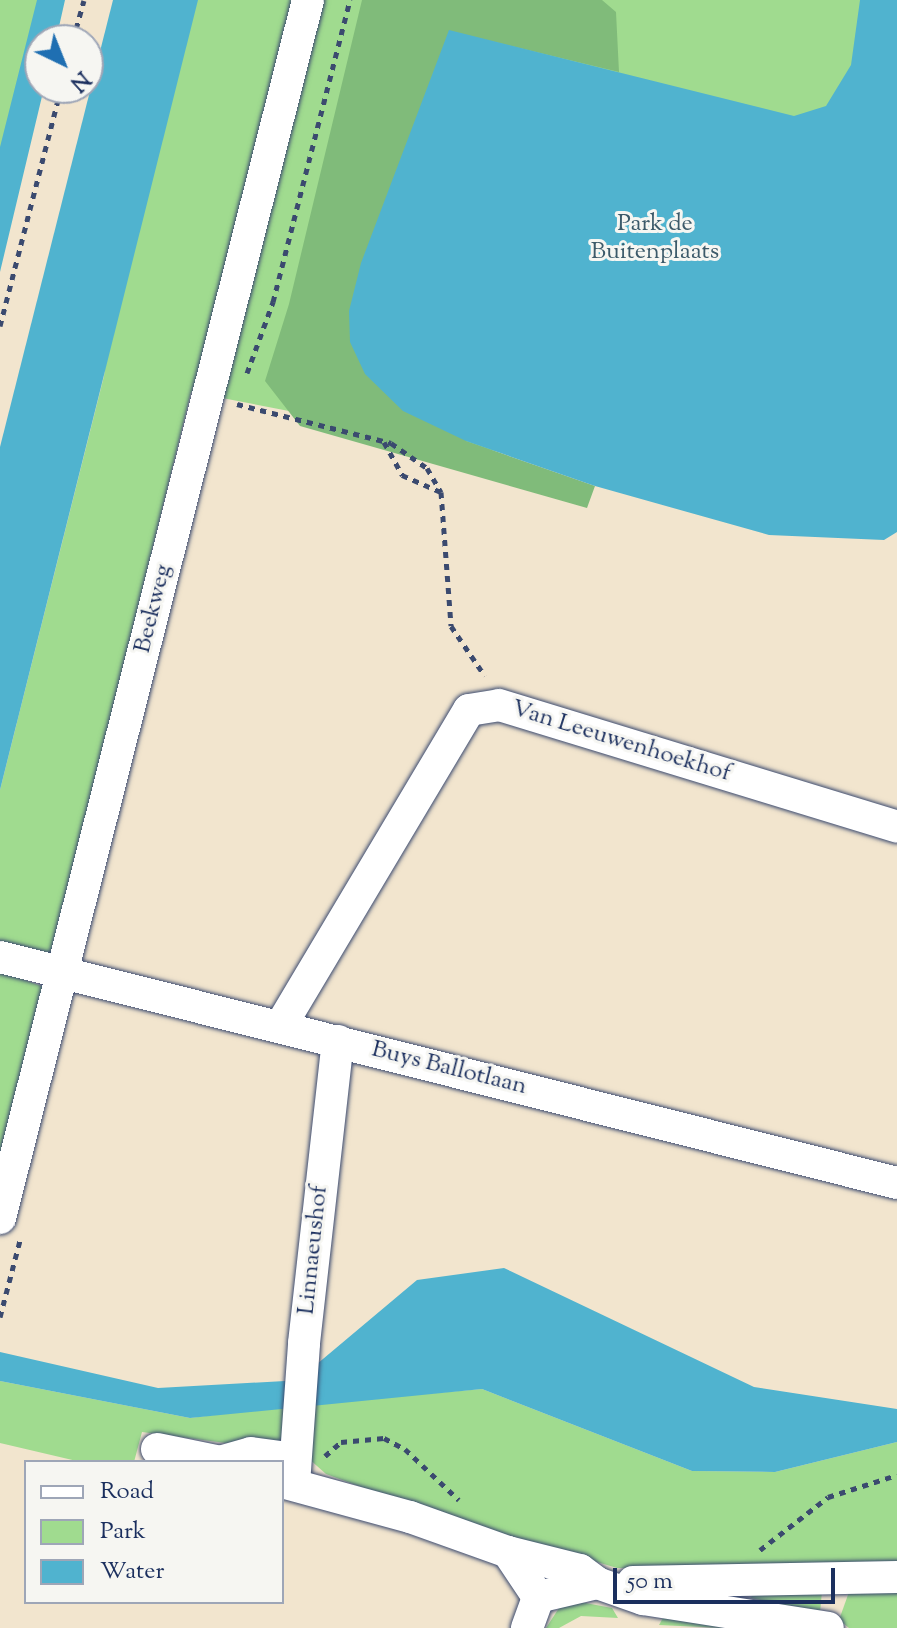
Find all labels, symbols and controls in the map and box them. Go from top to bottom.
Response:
north arrow [24,24,104,104]
text: N [62,62,96,98]
park label: Park de Buitenplaats [591,211,719,267]
street label: Beekweg [129,562,179,656]
street label: Van Leeuwenhoekhof [508,695,734,789]
street label: Buys Ballotlaan [368,1036,530,1102]
street label: Linnaeushof [293,1184,335,1316]
legend [24,1460,284,1604]
text: Road [100,1475,154,1509]
text: Park [100,1515,146,1549]
scale bar [617,1552,839,1602]
text: Water [100,1555,164,1589]
text: 50 m [627,1565,673,1599]

